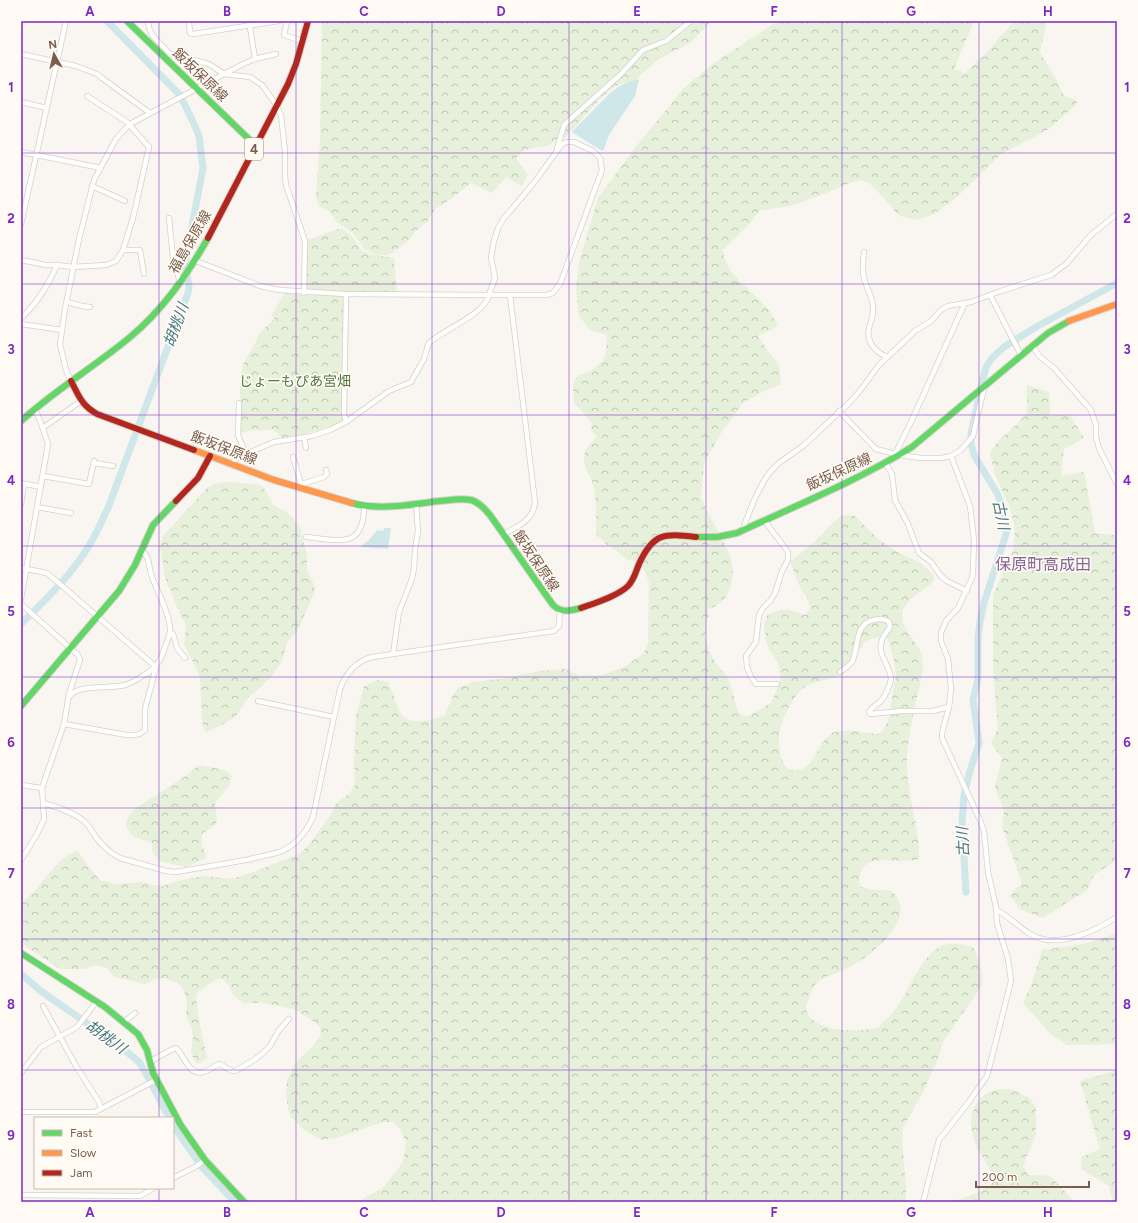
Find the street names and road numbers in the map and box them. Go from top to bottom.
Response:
street label: 飯坂保原線 [169,45,231,105]
road number: 4 [245,138,263,160]
street label: 福島保原線 [165,207,215,277]
street label: 飯坂保原線 [188,428,260,468]
street label: 飯坂保原線 [804,450,874,494]
street label: 飯坂保原線 [509,527,563,595]

